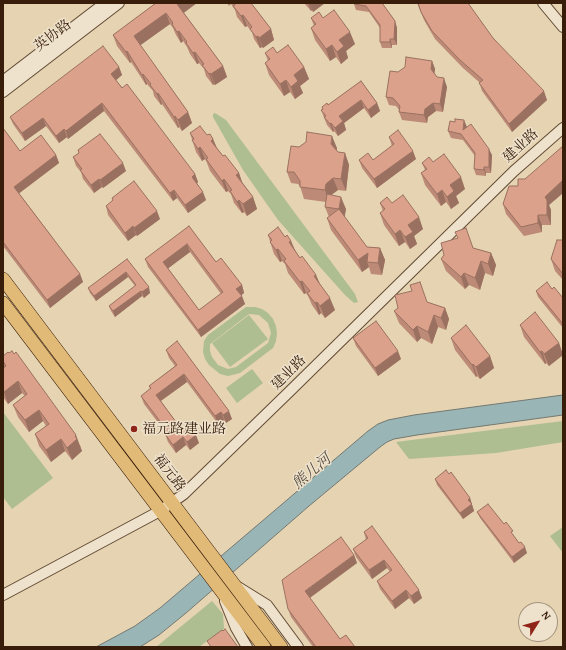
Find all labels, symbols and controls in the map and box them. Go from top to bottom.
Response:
street label: 英协路 [31,17,75,55]
street label: 建业路 [500,126,542,166]
street label: 建业路 [268,352,310,394]
place label: 福元路建业路 [142,421,226,437]
marker: 福元路建业路 [129,424,139,434]
street label: 福元路 [150,451,188,495]
water label: 熊儿河 [289,451,335,493]
north arrow [518,602,558,642]
text: N [538,608,555,623]

